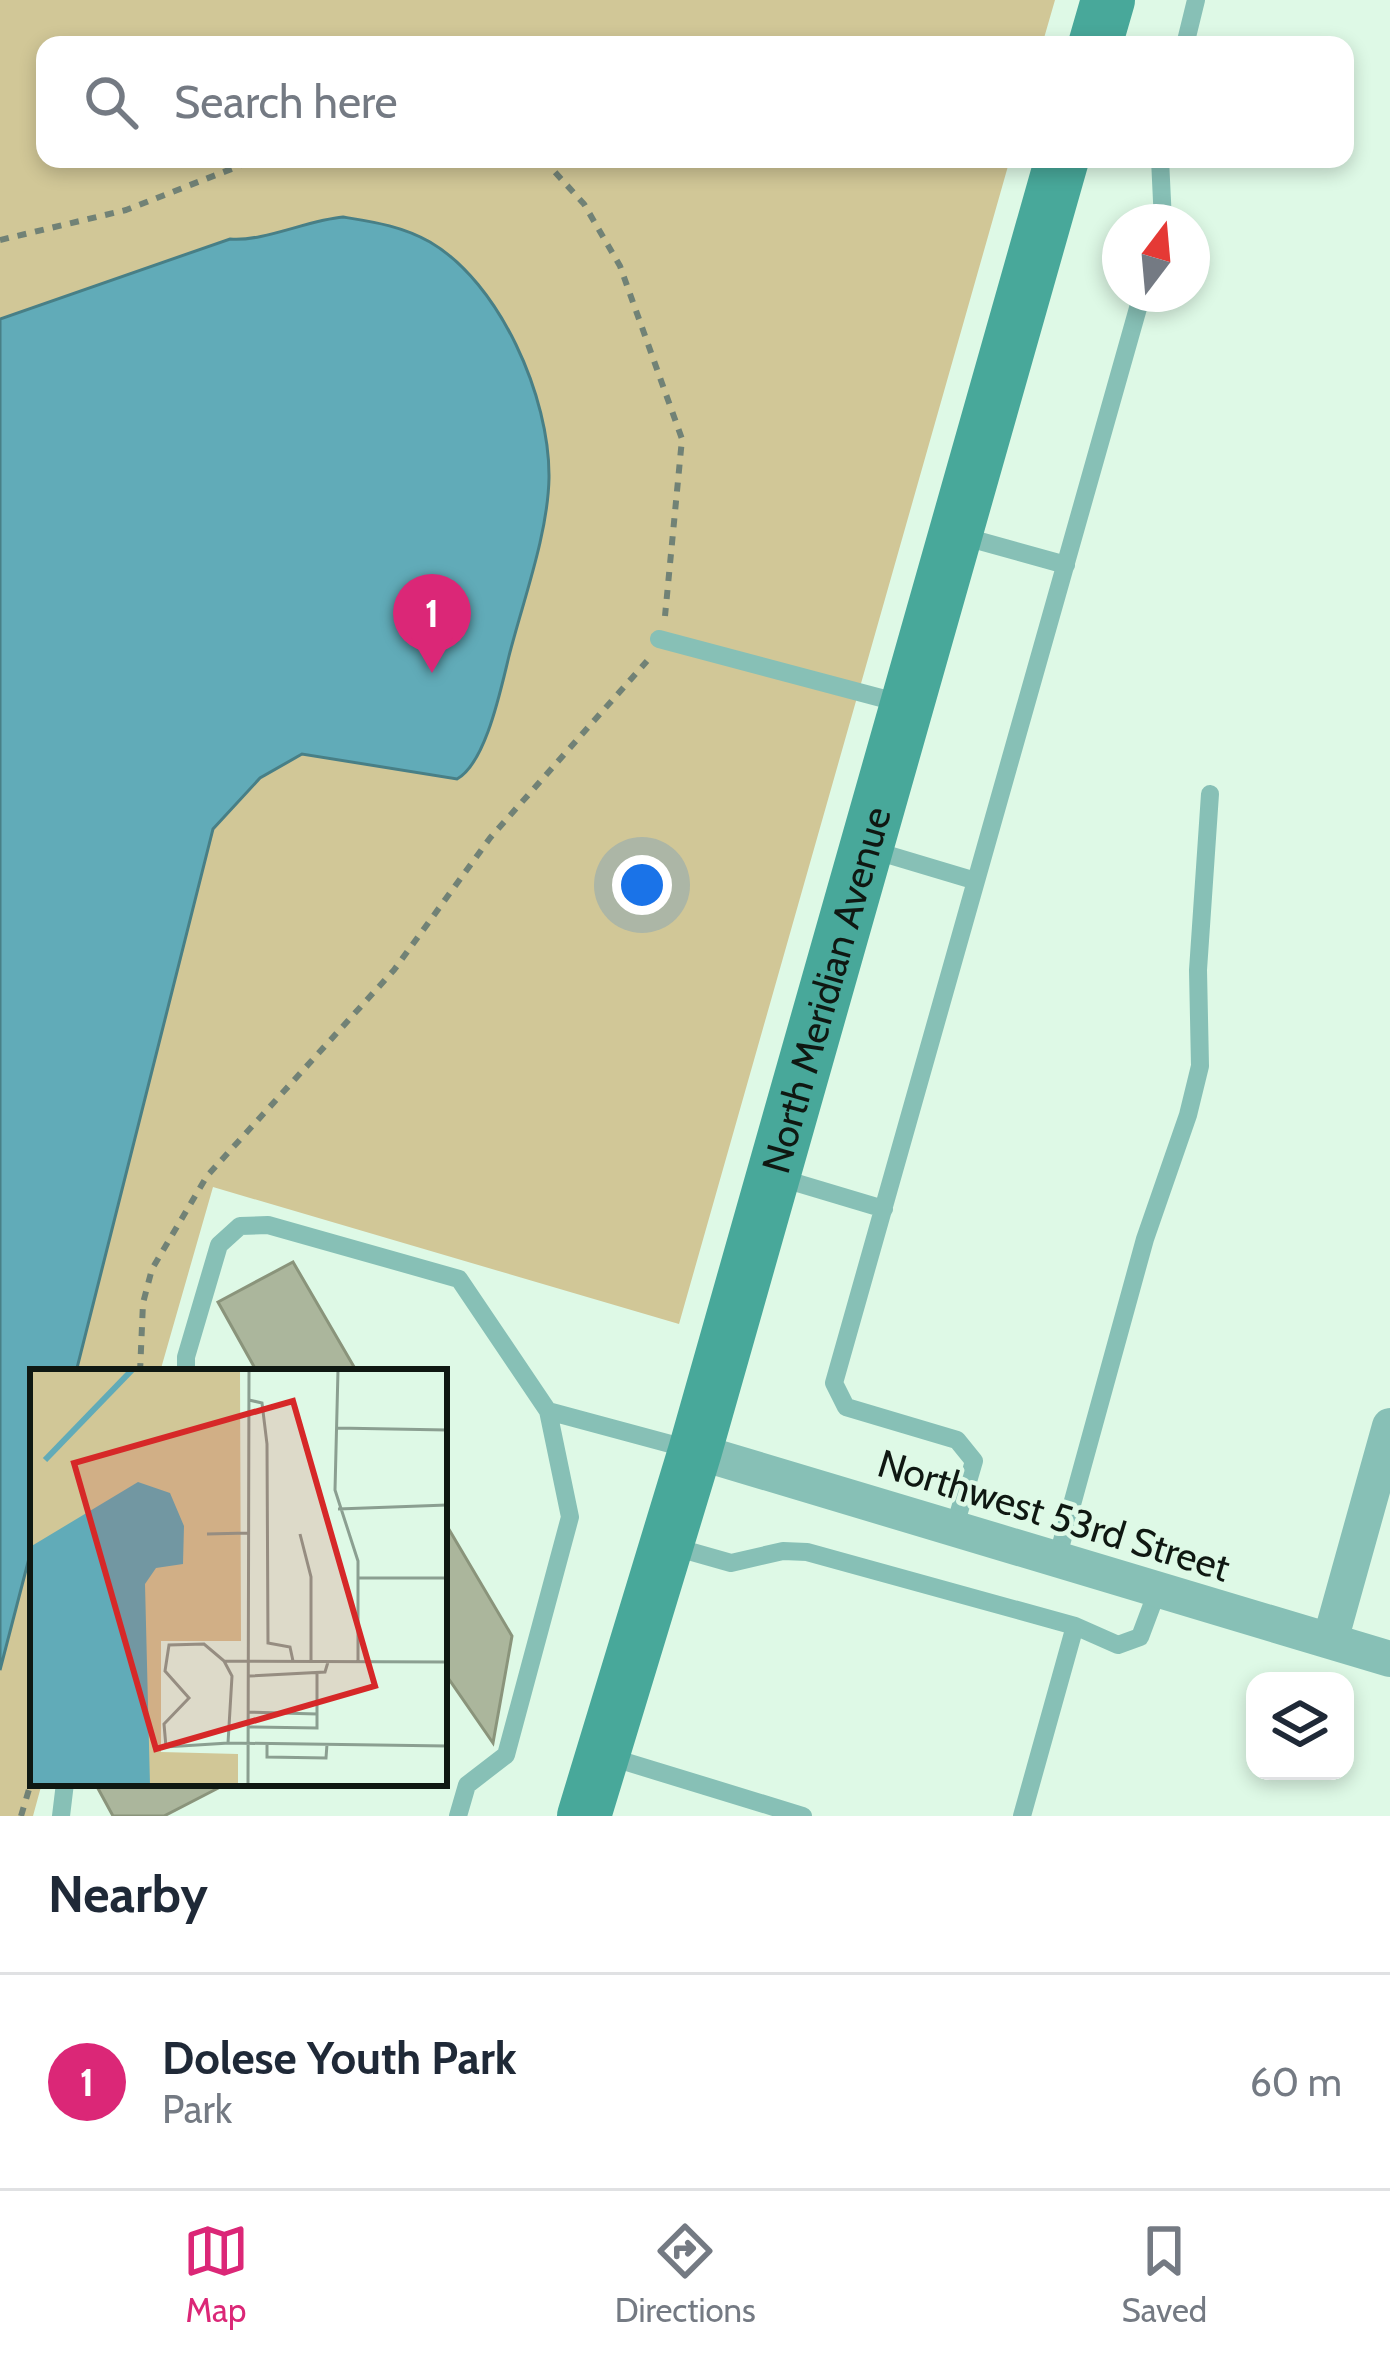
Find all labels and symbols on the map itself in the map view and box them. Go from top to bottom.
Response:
north arrow [1102,204,1210,312]
pin: 1 [393,574,471,673]
street label: North Meridian Avenue [751,801,901,1178]
your location [612,855,672,915]
inset map [30,1369,447,1786]
street label: Northwest 53rd Street [872,1439,1236,1591]

